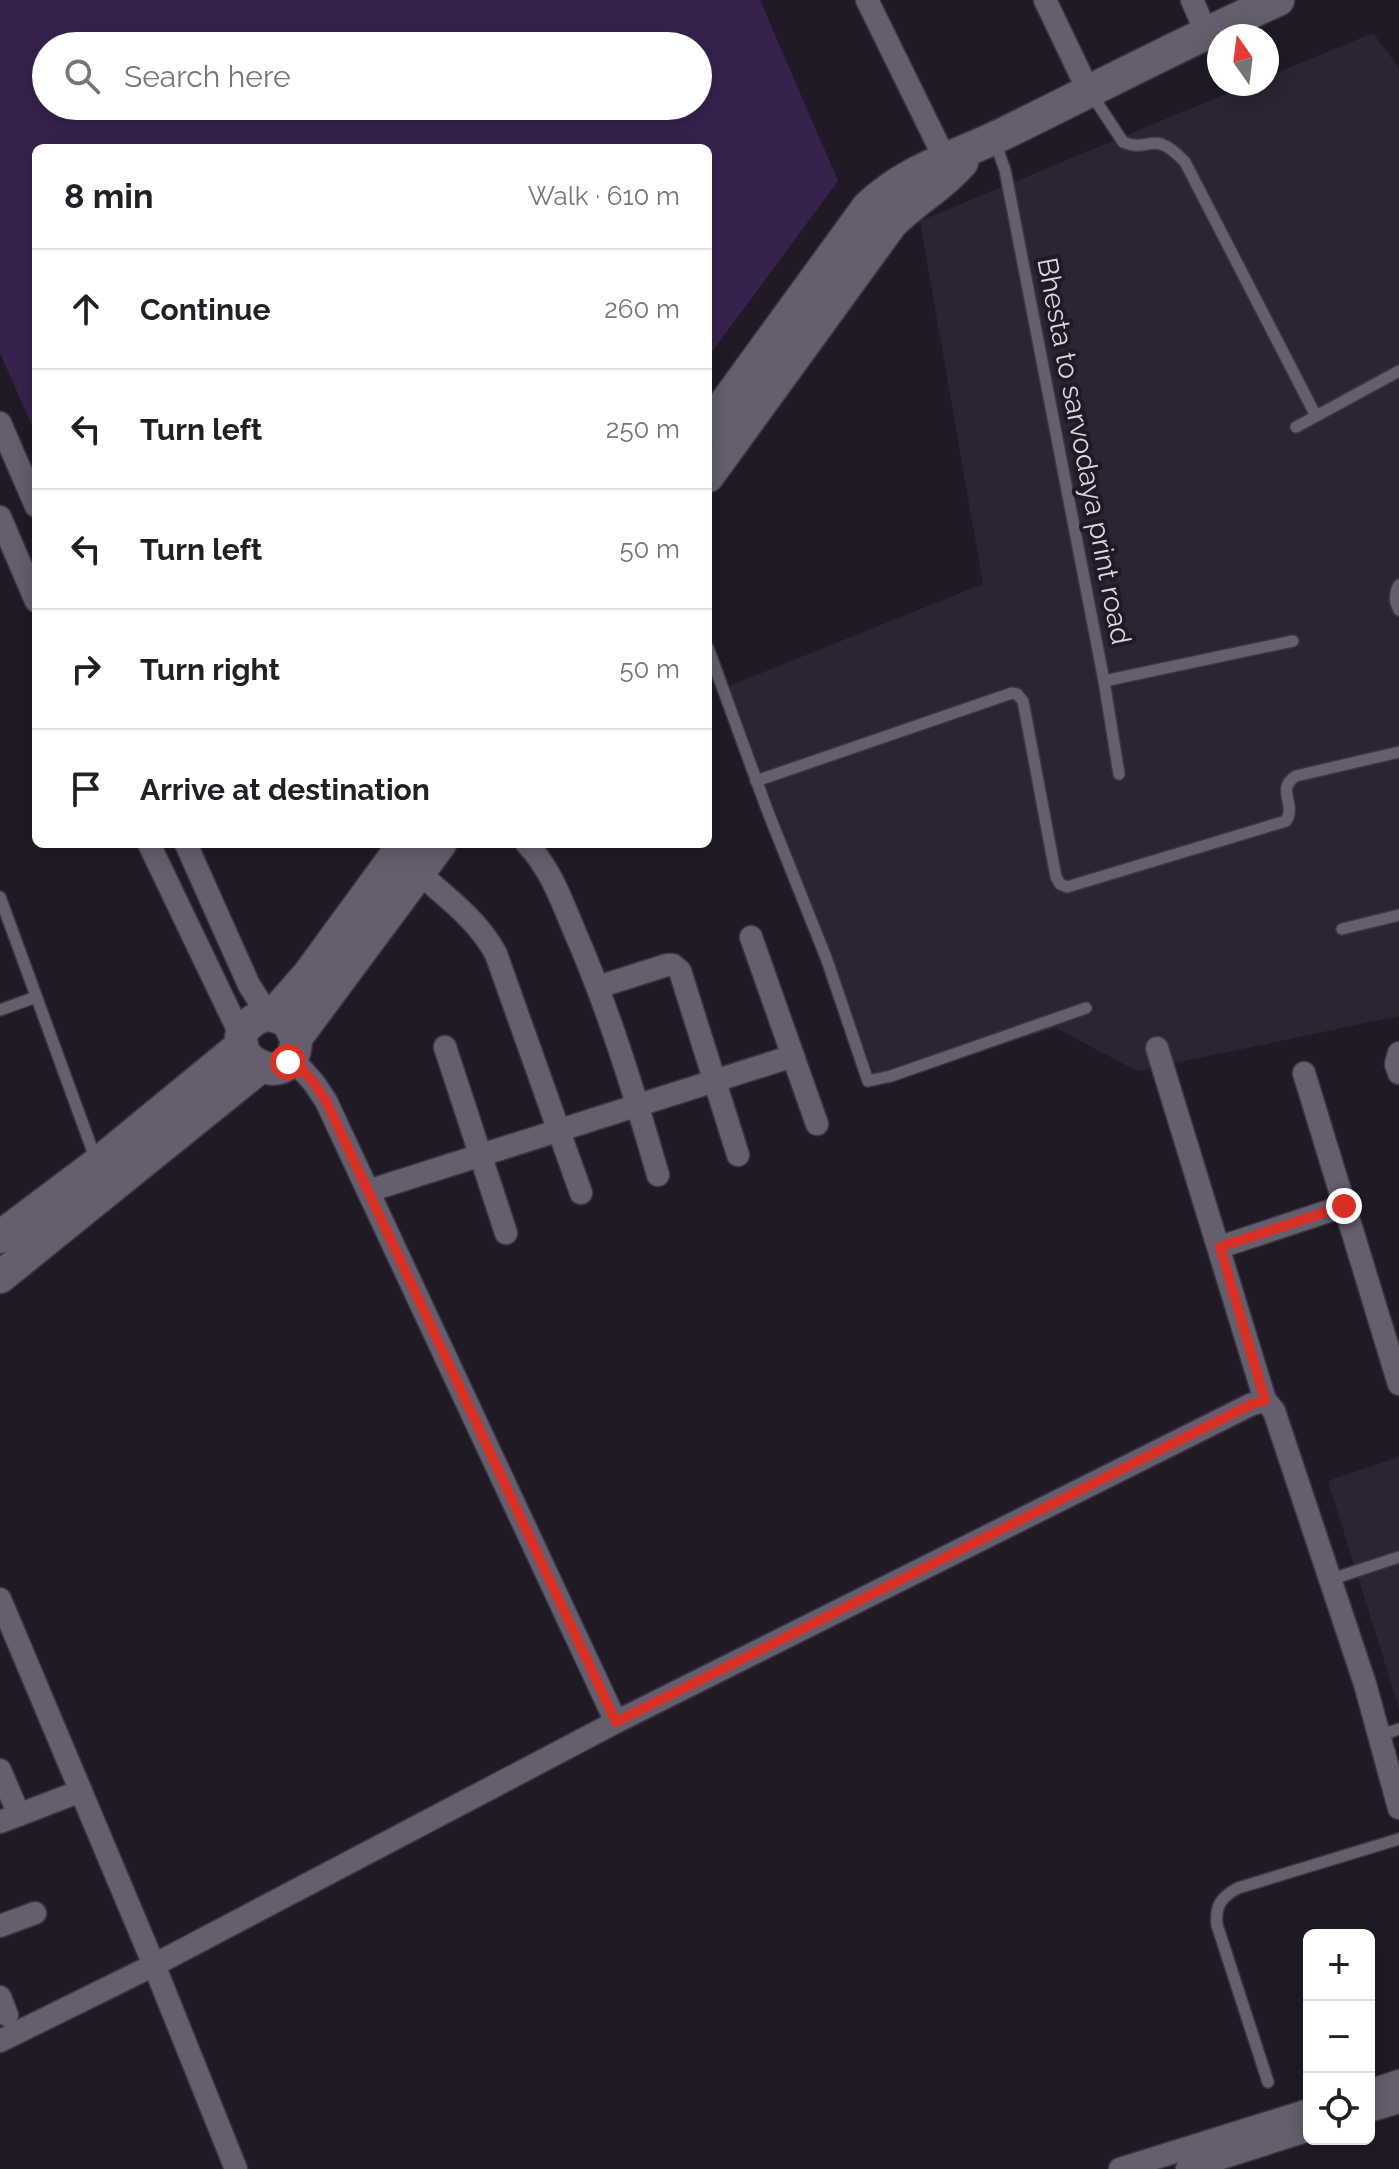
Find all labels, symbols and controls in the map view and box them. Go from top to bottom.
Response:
north arrow [1207,24,1279,96]
search box [32,32,712,120]
icon: search [60,54,104,98]
text: Search here [124,59,291,94]
text: 8 min [64,176,154,216]
text: Walk · 610 m [528,181,680,211]
street label: Bhesta to sarvodaya print road [1030,255,1138,647]
icon: ahead [64,287,108,331]
text: Continue [140,292,271,327]
text: 260 m [604,294,680,324]
icon: left [64,407,108,451]
text: Turn left [140,412,262,447]
text: 250 m [606,414,680,444]
icon: left [64,527,108,571]
text: Turn left [140,532,262,567]
text: 50 m [619,534,680,564]
icon: right [64,647,108,691]
text: Turn right [140,652,280,687]
text: 50 m [619,654,680,684]
icon: arrive [64,767,108,811]
text: Arrive at destination [140,772,430,807]
route start [270,1044,306,1080]
route end [1326,1188,1362,1224]
map controls [1303,1929,1375,2145]
button: + [1303,1929,1375,2001]
button: − [1303,2001,1375,2073]
button: locate [1303,2073,1375,2145]

